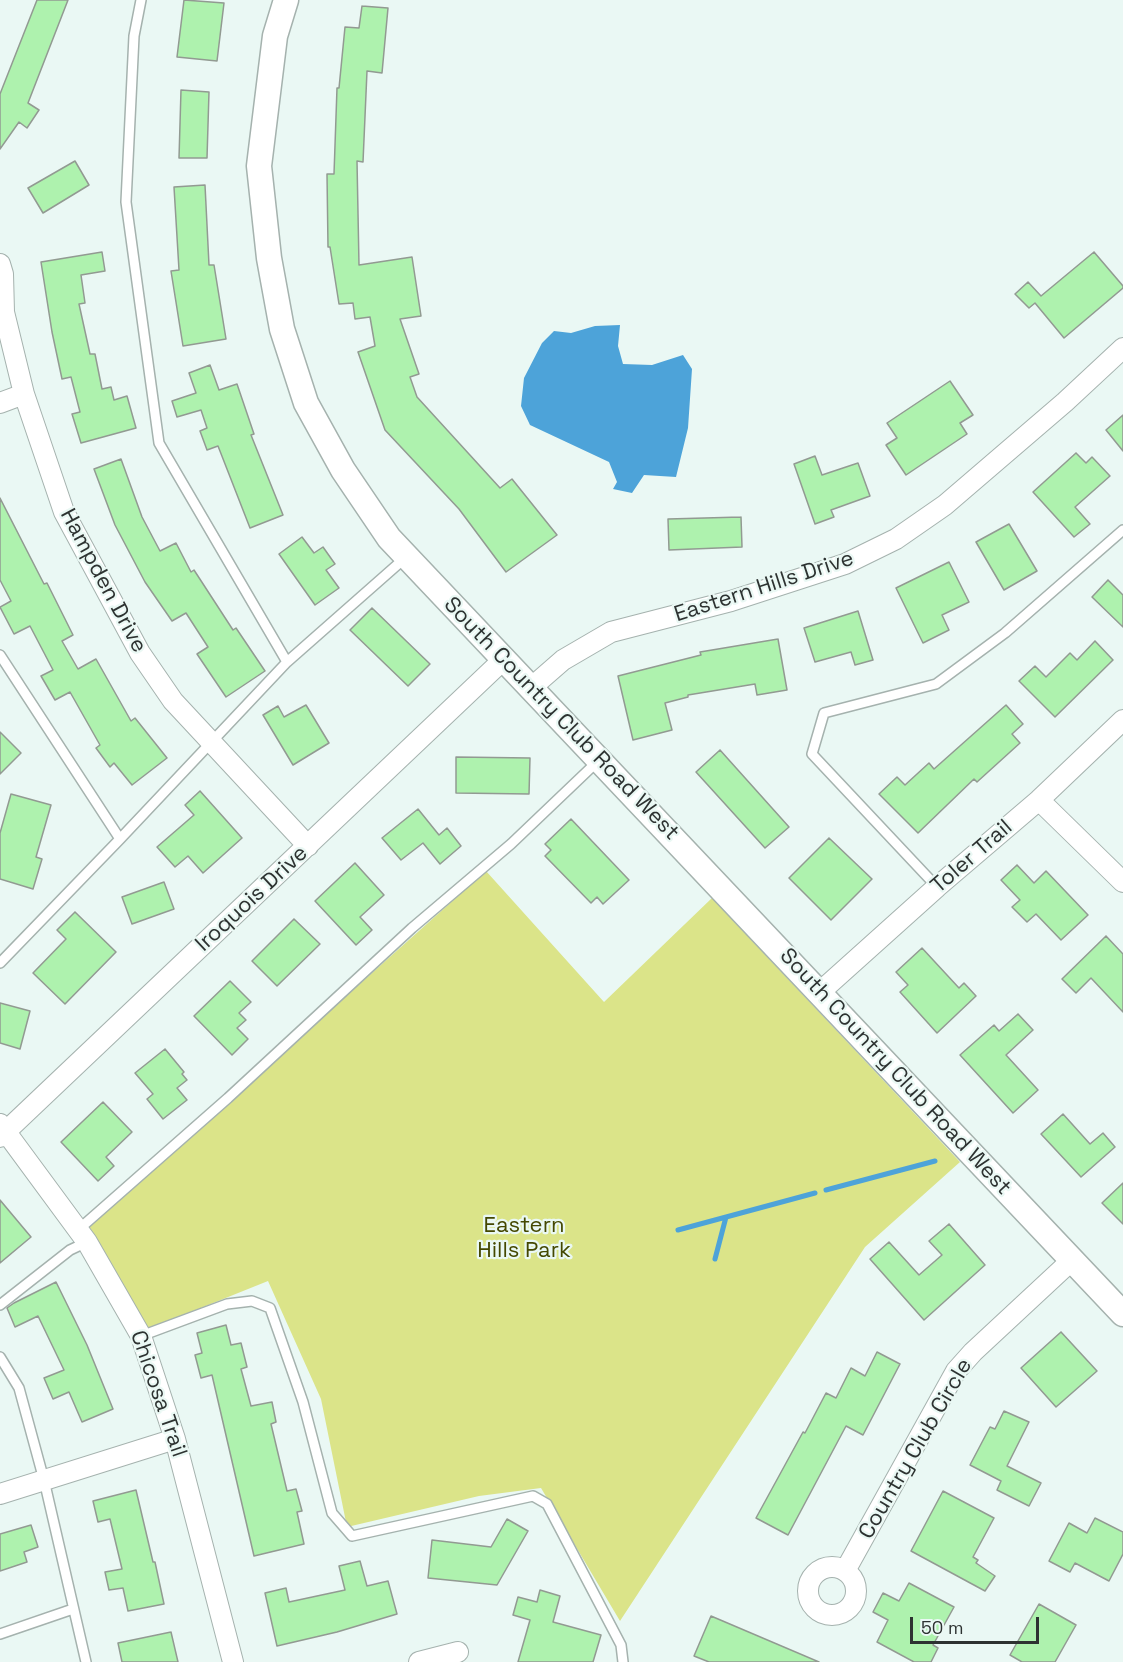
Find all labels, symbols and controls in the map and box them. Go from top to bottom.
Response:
street label: Hampden Drive [54,505,152,657]
street label: Eastern Hills Drive [671,546,857,628]
street label: South Country Club Road West [438,592,684,846]
street label: Toler Trail [926,814,1018,900]
street label: Iroquois Drive [191,840,313,958]
street label: South Country Club Road West [774,943,1016,1201]
park label: Eastern Hills Park [477,1213,571,1264]
street label: Chicosa Trail [124,1327,192,1461]
street label: Country Club Circle [854,1354,978,1544]
scale bar [913,1605,1042,1643]
text: 50 m [921,1616,963,1639]

